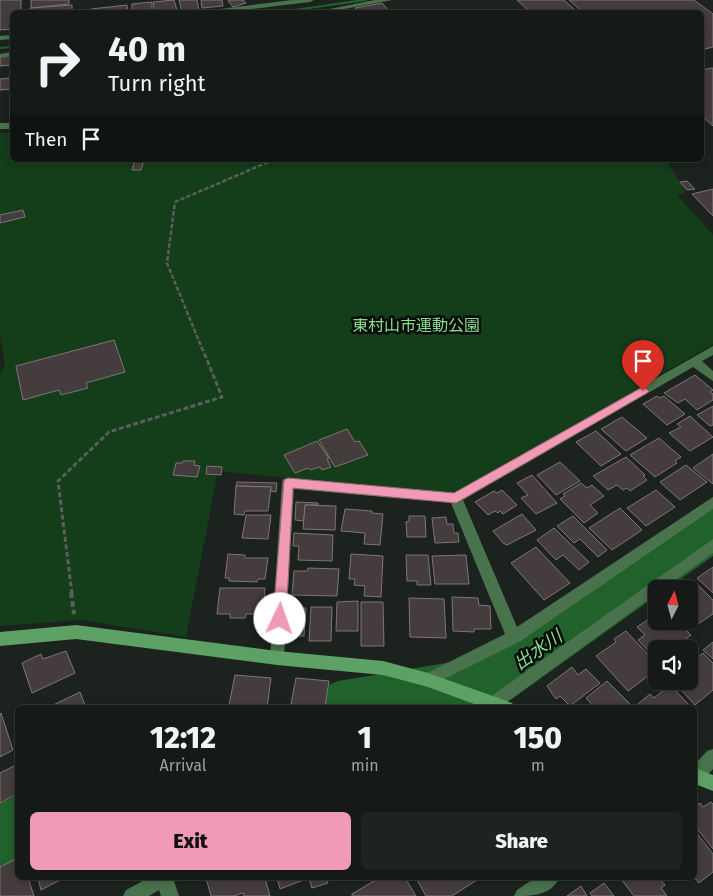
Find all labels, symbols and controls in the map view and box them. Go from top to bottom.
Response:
text: 40 m [108,28,186,70]
icon: right [25,30,90,95]
text: Turn right [108,70,205,97]
icon: arrive [77,125,105,153]
text: Then [25,128,67,151]
park label: 東村山市運動公園 [352,316,480,335]
pin [622,340,664,391]
icon: arrive [629,347,657,375]
north arrow [648,580,698,630]
map controls [648,580,698,690]
position arrow [253,592,305,644]
water label: 出水川 [510,624,568,674]
button: sound [648,640,698,690]
text: 12:12 [150,720,216,756]
text: 1 [358,720,372,756]
text: 150 [514,720,562,756]
text: Arrival [160,756,206,775]
text: min [351,756,379,775]
text: m [531,756,545,775]
button: Exit [30,812,351,870]
button: Share [361,812,682,870]

